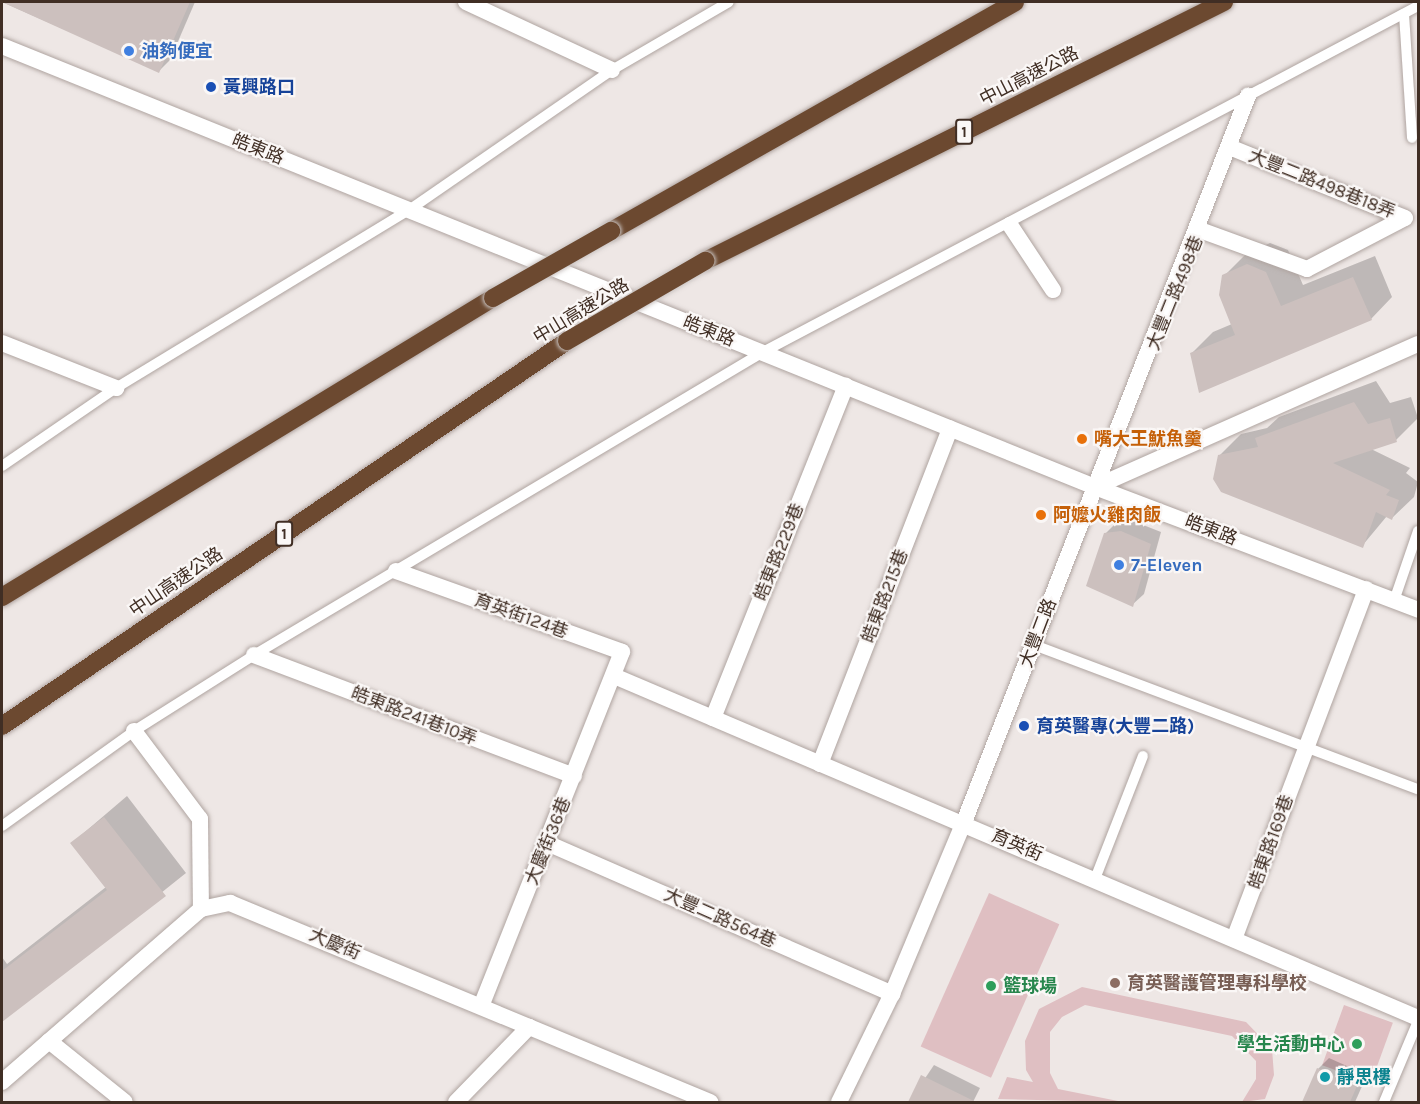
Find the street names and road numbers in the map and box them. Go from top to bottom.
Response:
street label: 中山高速公路 [976,42,1082,110]
road number: 1 [955,119,973,145]
street label: 皓東路 [229,129,287,169]
street label: 大豐二路498巷18弄 [1245,145,1399,223]
street label: 大豐二路498巷 [1142,233,1208,353]
street label: 中山高速公路 [529,274,633,348]
street label: 皓東路 [680,311,738,351]
street label: 皓東路229巷 [750,500,808,604]
street label: 皓東路 [1182,510,1240,550]
road number: 1 [275,521,293,547]
street label: 中山高速公路 [125,543,227,621]
street label: 皓東路215巷 [857,546,913,646]
street label: 育英街124巷 [471,589,571,643]
street label: 大豐二路 [1015,596,1061,670]
street label: 皓東路241巷10弄 [348,682,480,750]
street label: 皓東路169巷 [1244,792,1298,892]
street label: 大慶街36巷 [521,794,575,888]
street label: 育英街 [988,825,1046,865]
street label: 大豐二路564巷 [661,884,779,952]
street label: 大慶街 [306,924,364,964]

